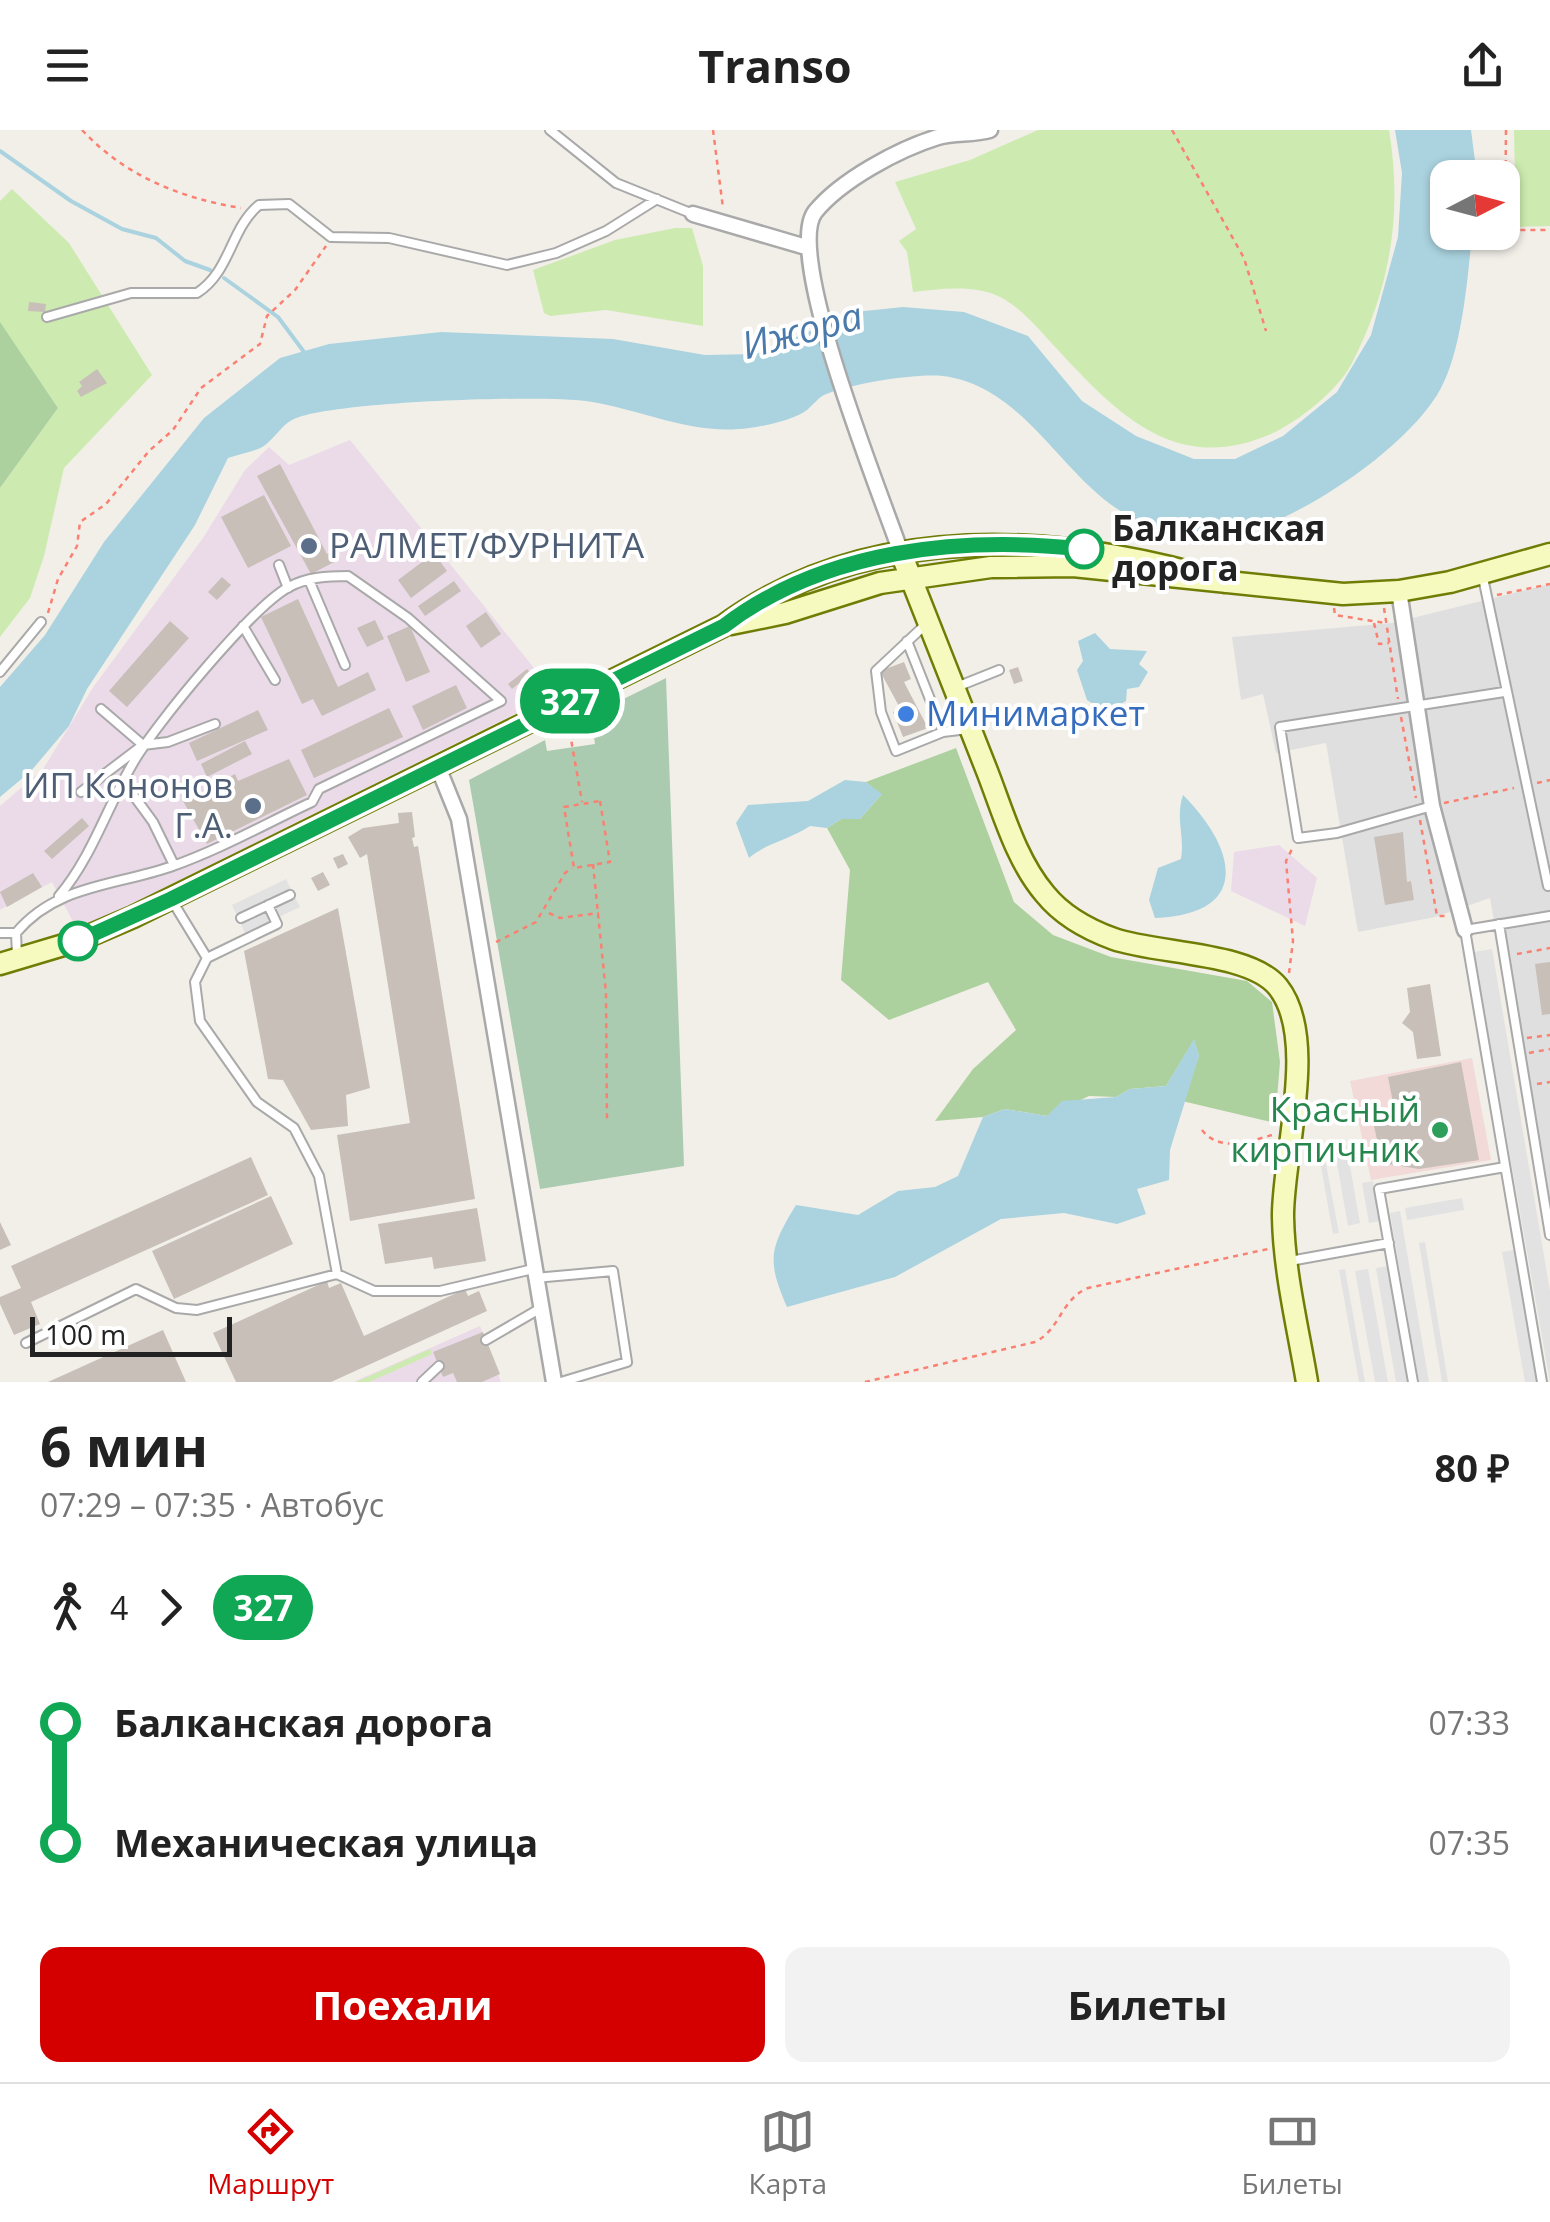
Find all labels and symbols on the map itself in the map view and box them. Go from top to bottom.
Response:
north arrow [1430,160,1520,250]
water label: Ижора [735,288,868,370]
place label: Балканская дорога [1112,504,1326,591]
place label: РАЛМЕТ/ФУРНИТА [329,521,645,568]
marker: Балканская дорога [1065,530,1103,568]
marker: РАЛМЕТ/ФУРНИТА [298,535,320,557]
line badge: 327 [512,668,628,734]
place label: Минимаркет [926,689,1145,736]
marker: Минимаркет [895,703,917,725]
place label: ИП Кононов Г.А. [23,761,233,848]
marker: ИП Кононов Г.А. [242,795,264,817]
unlabelled marker [59,922,97,960]
place label: Красный кирпичник [1231,1085,1420,1172]
marker: Красный кирпичник [1429,1119,1451,1141]
scale bar [30,1312,232,1356]

